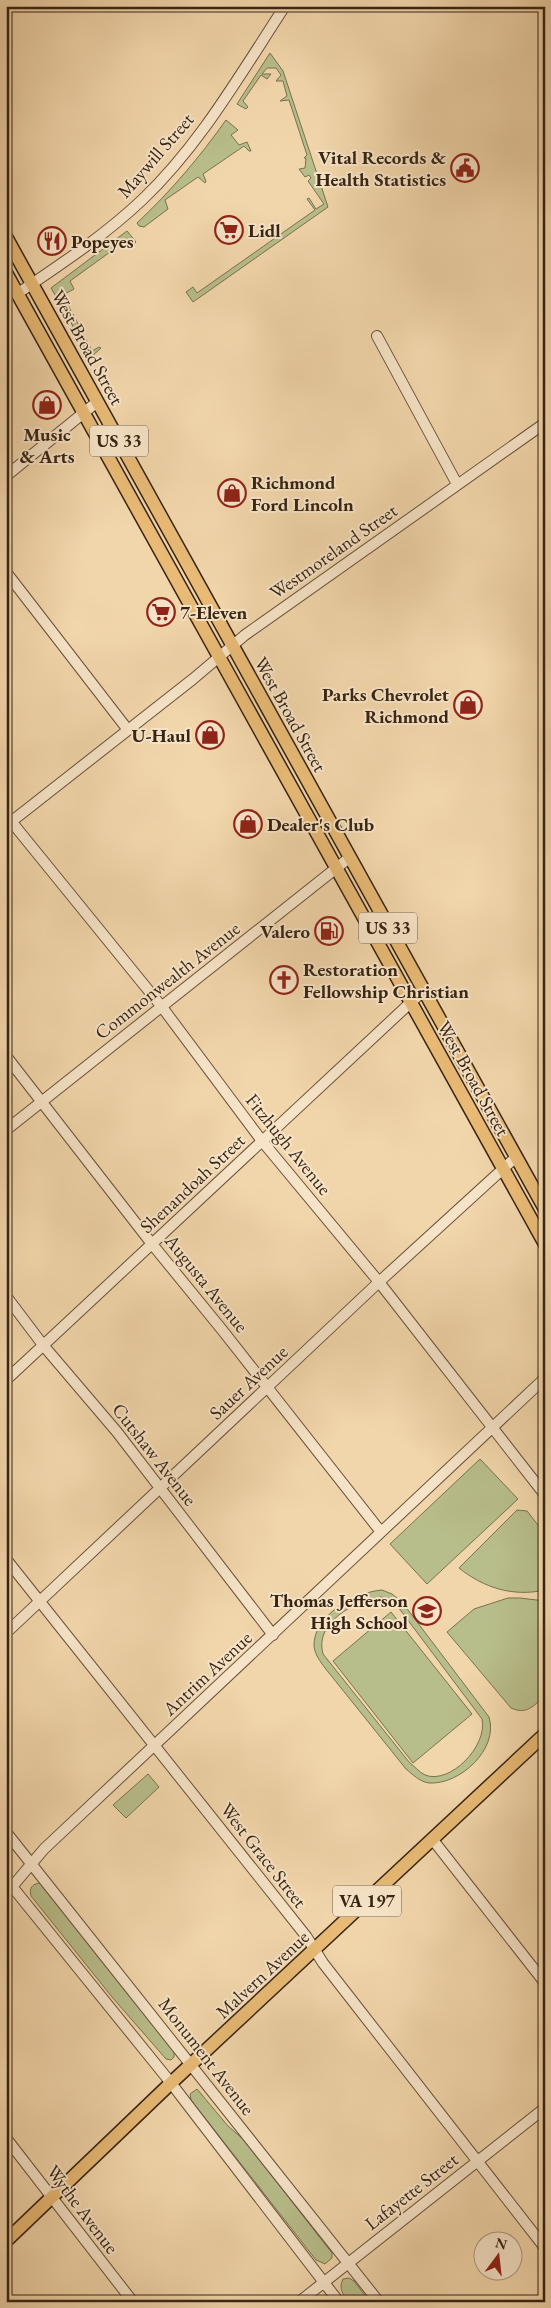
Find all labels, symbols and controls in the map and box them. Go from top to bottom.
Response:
street label: Maywill Street [112,108,199,203]
place label: Vital Records & Health Statistics [315,145,447,192]
public building icon: Vital Records & Health Statistics [450,153,480,183]
supermarket icon: Lidl [214,215,244,245]
place label: Lidl [248,218,281,243]
restaurant icon: Popeyes [37,226,67,256]
place label: Popeyes [71,229,134,254]
street label: West Broad Street [46,285,130,409]
shop icon: Music & Arts [32,390,62,420]
place label: Music & Arts [19,422,75,469]
road number: US 33 [90,426,148,456]
place label: Richmond Ford Lincoln [251,470,354,517]
shop icon: Richmond Ford Lincoln [217,478,247,508]
street label: Westmoreland Street [265,498,402,605]
supermarket icon: 7-Eleven [146,597,176,627]
place label: 7-Eleven [180,600,248,625]
street label: West Broad Street [249,652,333,776]
place label: Parks Chevrolet Richmond [322,682,449,729]
shop icon: Parks Chevrolet Richmond [453,690,483,720]
shop icon: U-Haul [195,720,225,750]
place label: U-Haul [131,723,192,748]
shop icon: Dealer's Club [233,809,263,839]
place label: Dealer's Club [267,812,374,837]
road number: US 33 [359,912,417,944]
street label: Commonwealth Avenue [90,916,245,1045]
fuel station icon: Valero [314,916,344,946]
place label: Valero [260,919,310,944]
place label: Restoration Fellowship Christian [303,957,469,1004]
church icon: Restoration Fellowship Christian [269,965,299,995]
street label: West Broad Street [432,1016,516,1140]
street label: Fitzhugh Avenue [240,1088,337,1200]
street label: Shenandoah Street [134,1128,250,1239]
street label: Augusta Avenue [159,1228,254,1338]
street label: Sauer Avenue [204,1340,293,1425]
street label: Cutshaw Avenue [107,1398,203,1511]
place label: Thomas Jefferson High School [270,1588,409,1635]
school or university icon: Thomas Jefferson High School [412,1596,442,1626]
street label: Antrim Avenue [157,1626,257,1722]
street label: West Grace Street [215,1798,313,1913]
road number: VA 197 [333,1885,401,1916]
street label: Malvern Avenue [210,1925,314,2024]
street label: Monument Avenue [153,1992,260,2120]
street label: Lafayette Street [360,2147,463,2236]
street label: Wythe Avenue [41,2160,124,2259]
north arrow [474,2230,524,2280]
text: N [494,2233,510,2254]

